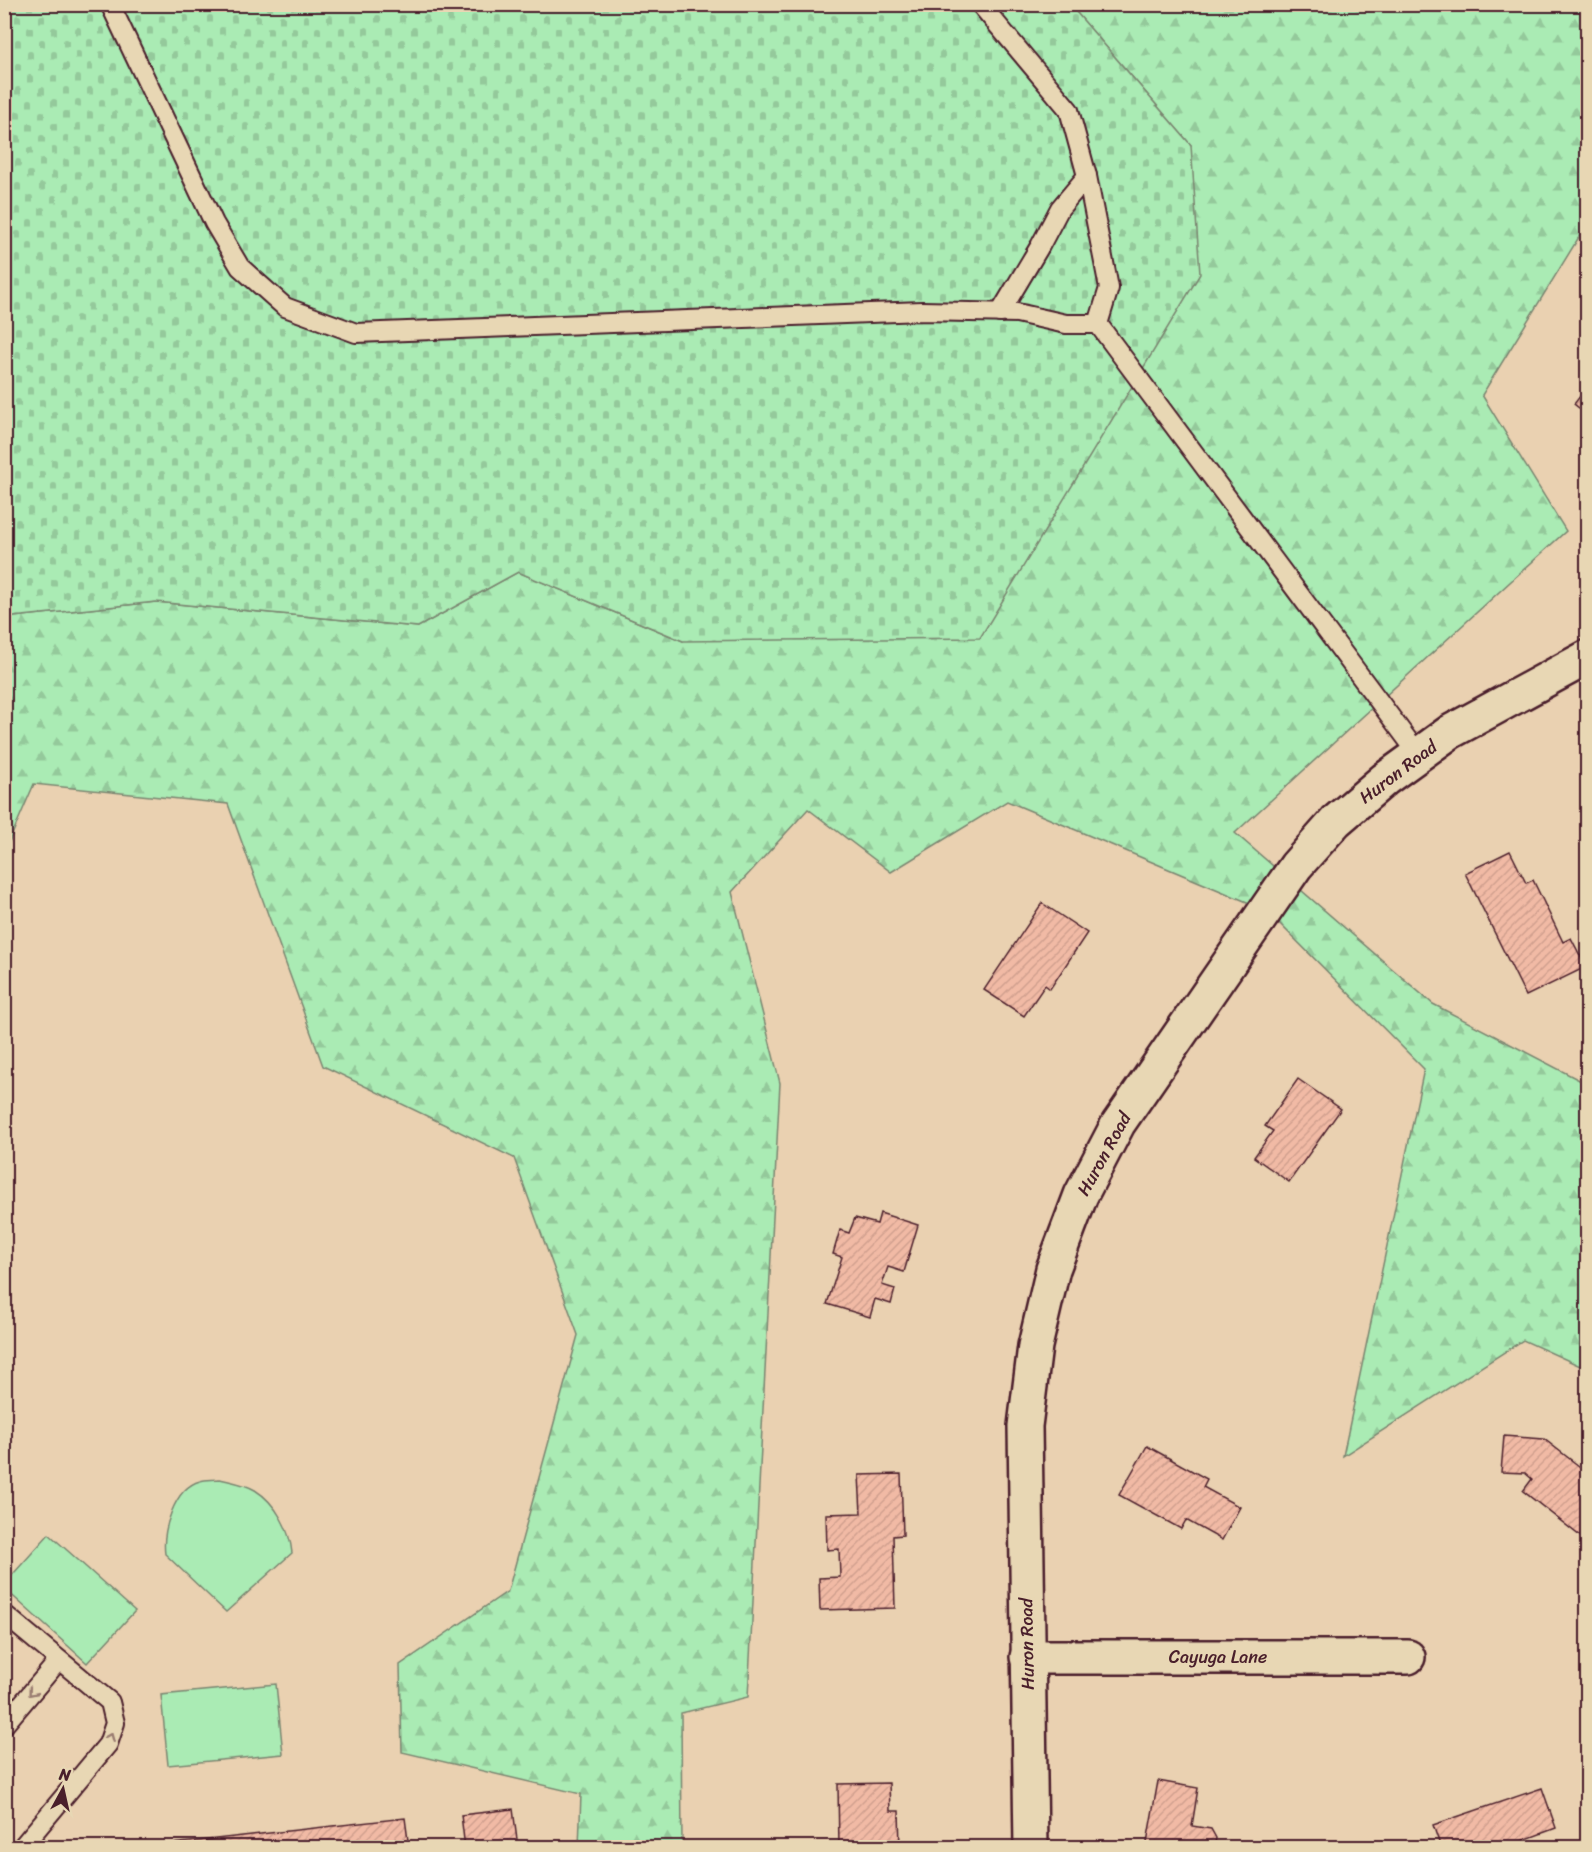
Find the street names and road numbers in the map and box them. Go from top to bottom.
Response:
street label: Huron Road [1352,731,1445,812]
street label: Huron Road [1068,1105,1141,1202]
street label: Huron Road [1010,1596,1044,1690]
street label: Cayuga Lane [1169,1641,1267,1673]

